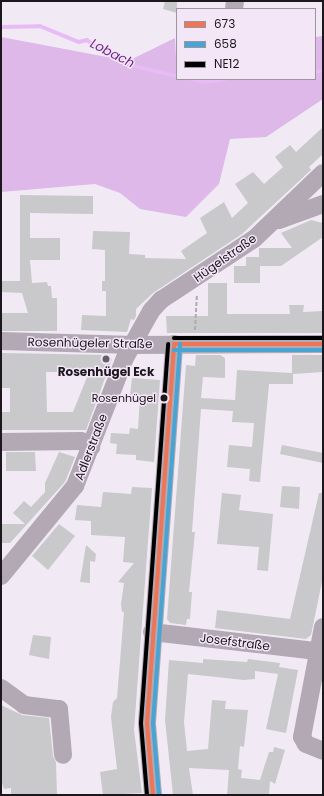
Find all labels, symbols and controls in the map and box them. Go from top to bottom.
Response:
legend [176,8,316,80]
text: 673 [214,15,235,32]
text: 658 [214,35,237,52]
water label: Lobach [87,36,137,72]
text: NE12 [214,55,239,72]
street label: Hügelstraße [191,231,259,285]
street label: Rosenhügeler Straße [27,335,153,351]
marker: Rosenhügel Eck [101,354,111,364]
place label: Rosenhügel Eck [58,365,154,379]
place label: Rosenhügel [92,391,156,405]
marker: Rosenhügel [159,393,169,403]
street label: Adlerstraße [72,412,110,482]
street label: Josefstraße [199,631,271,653]

